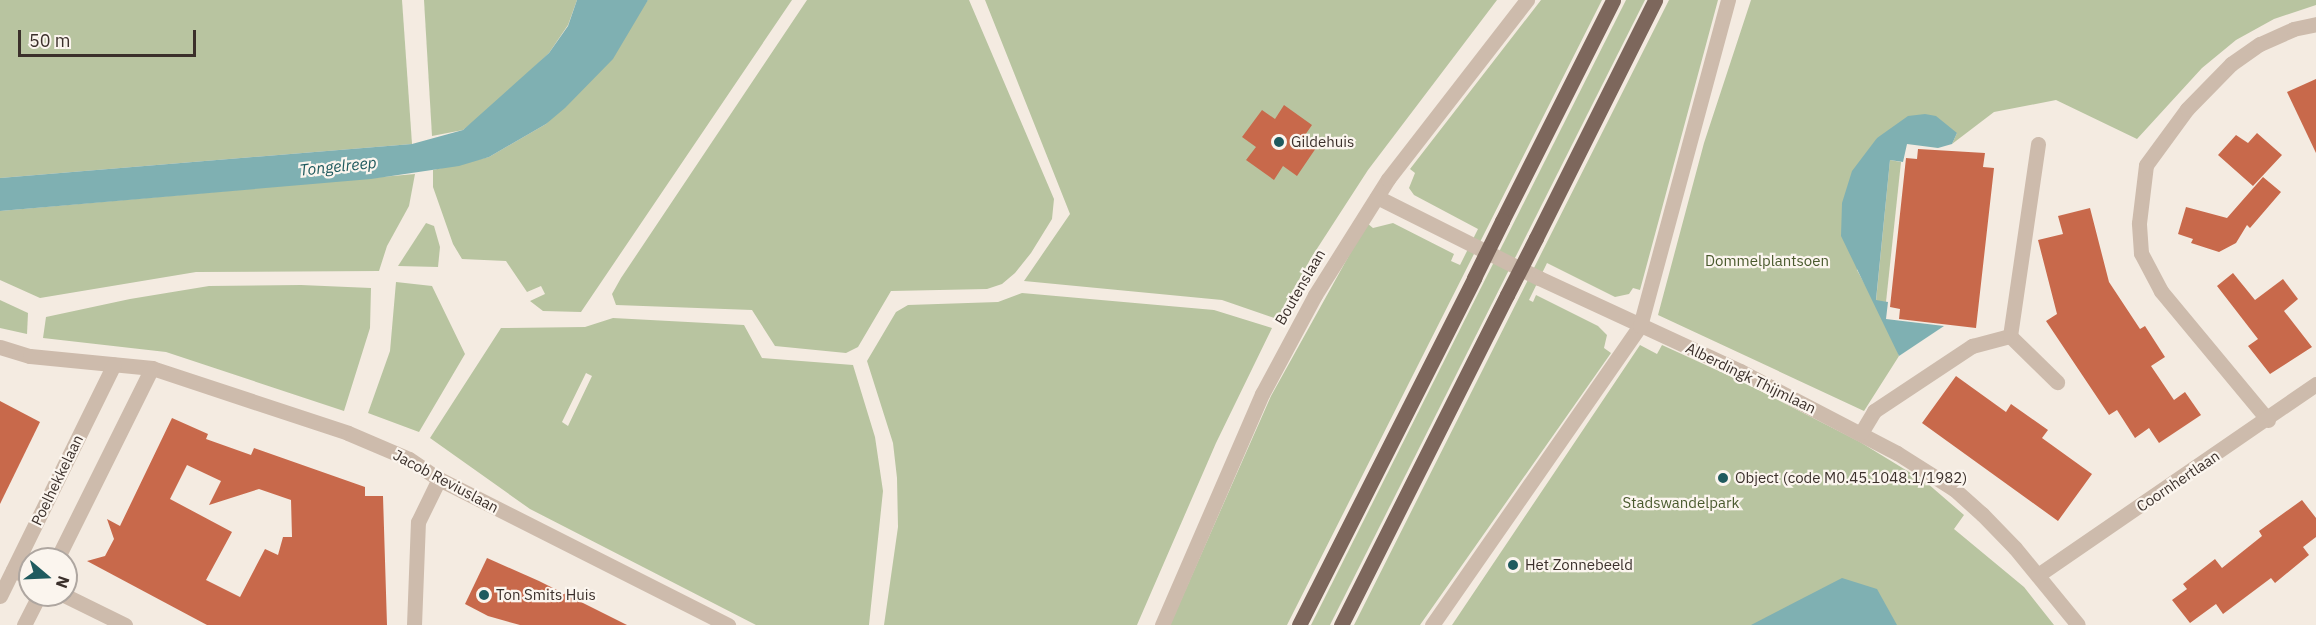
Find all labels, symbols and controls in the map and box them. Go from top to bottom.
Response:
scale bar [21,18,200,56]
text: 50 m [29,29,71,52]
place label: Gildehuis [1291,133,1354,151]
marker: Gildehuis [1272,135,1286,149]
water label: Tongelreep [298,152,378,180]
street label: Boutenslaan [1271,246,1329,328]
park label: Dommelplantsoen [1705,252,1829,270]
street label: Alberdingk Thijmlaan [1683,339,1819,417]
street label: Poelhekkelaan [27,432,87,528]
street label: Jacob Reviuslaan [390,446,502,516]
street label: Coornhertlaan [2133,447,2223,515]
place label: Object (code M0.45.1048.1/1982) [1735,469,1967,487]
marker: Object (code M0.45.1048.1/1982) [1716,471,1730,485]
park label: Stadswandelpark [1623,494,1739,512]
north arrow [18,547,78,607]
place label: Het Zonnebeeld [1525,556,1633,574]
marker: Het Zonnebeeld [1506,558,1520,572]
text: N [52,573,74,591]
place label: Ton Smits Huis [496,586,596,604]
marker: Ton Smits Huis [477,588,491,602]

